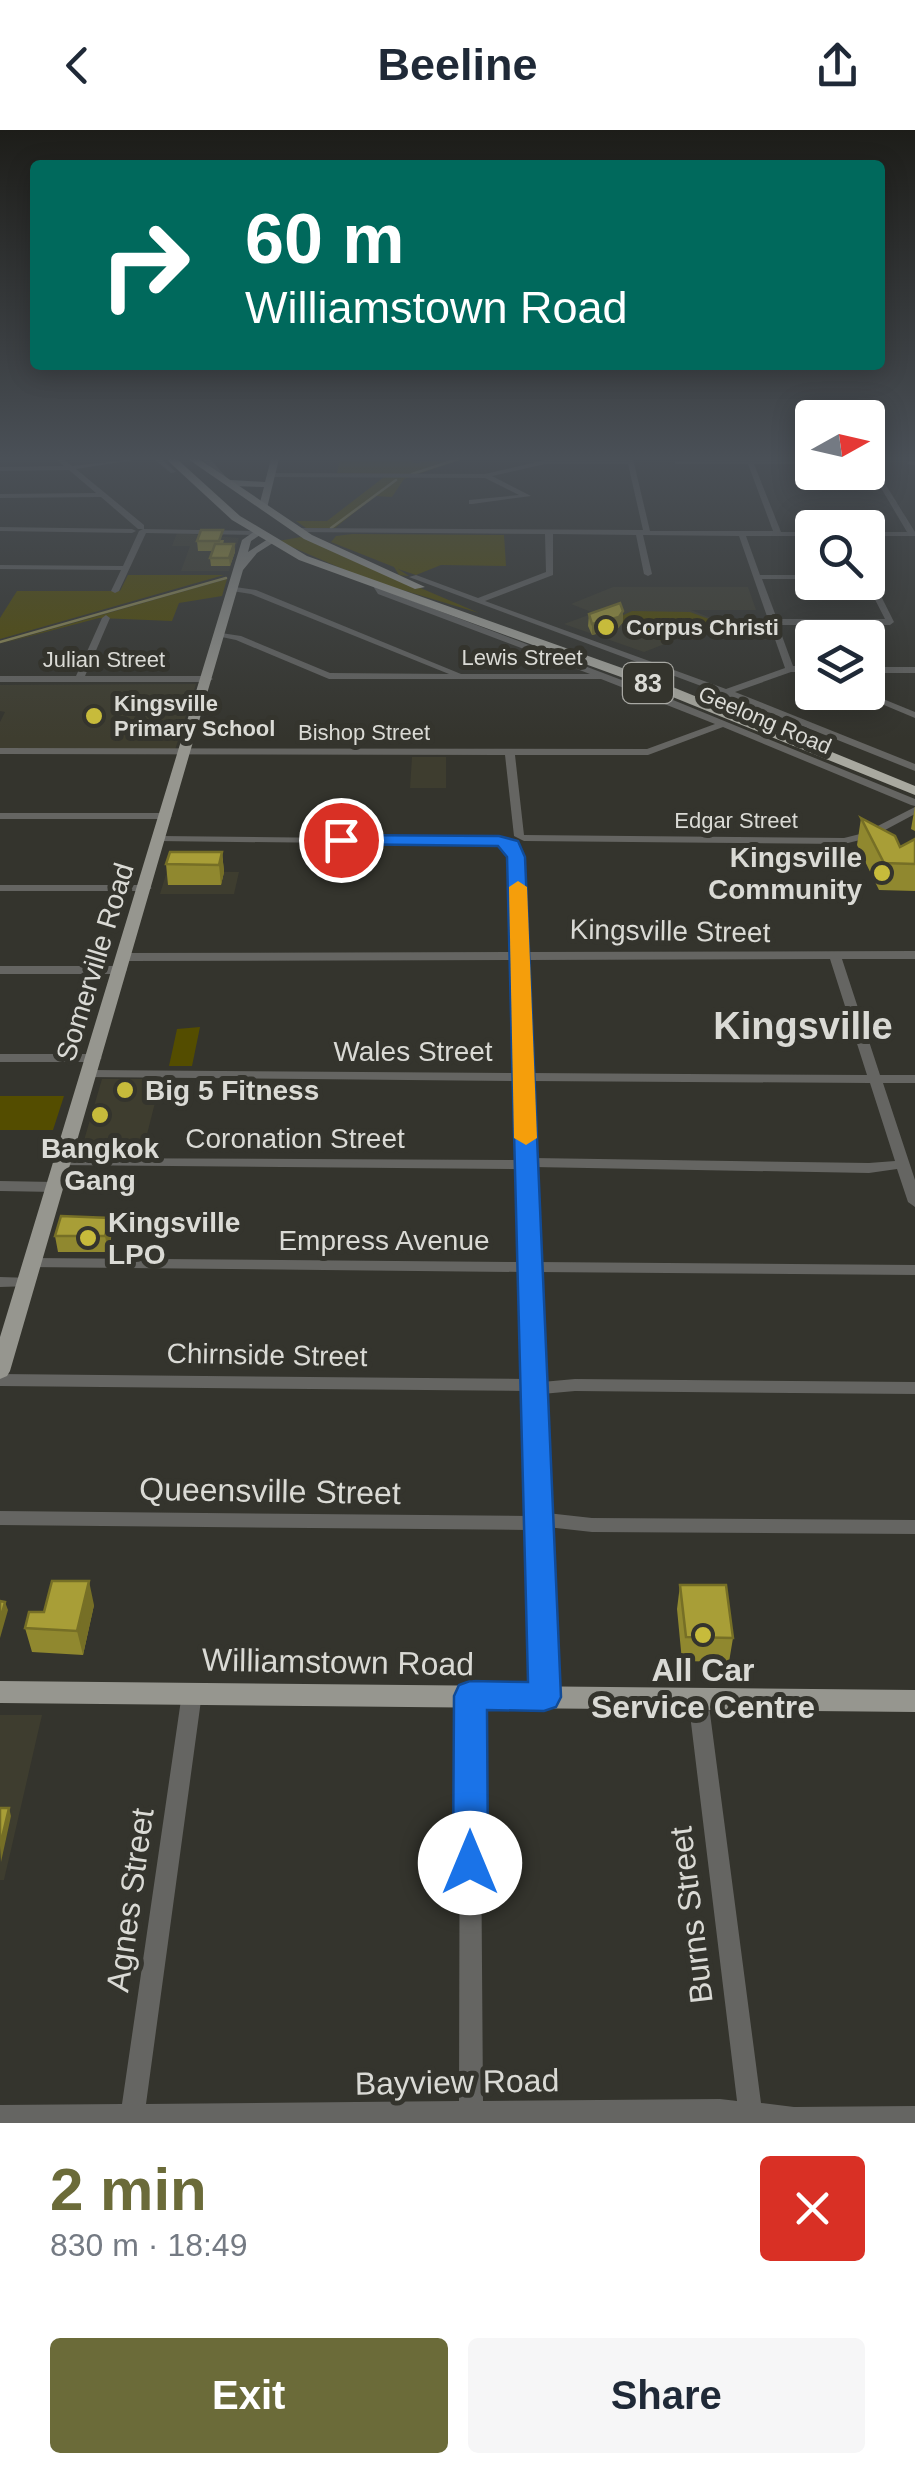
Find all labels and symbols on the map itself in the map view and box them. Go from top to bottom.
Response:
north arrow [795,400,885,490]
place label: Corpus Christi [626,615,779,640]
marker: Corpus Christi [595,616,617,638]
street label: Lewis Street [461,645,583,670]
street label: Julian Street [43,647,165,672]
road number: 83 [623,663,673,703]
street label: Geelong Road [695,681,835,759]
place label: Kingsville Primary School [114,691,275,741]
marker: Kingsville Primary School [83,705,105,727]
street label: Bishop Street [298,720,430,745]
pin [299,798,384,883]
street label: Edgar Street [674,808,798,833]
place label: Kingsville Community [708,842,862,905]
street label: Somerville Road [50,859,140,1065]
marker: Kingsville Community [871,862,893,884]
street label: Kingsville Street [569,914,771,948]
district label: Kingsville [713,1005,893,1047]
street label: Wales Street [333,1036,493,1067]
place label: Big 5 Fitness [145,1075,319,1106]
marker: Big 5 Fitness [114,1079,136,1101]
marker: Bangkok Gang [89,1104,111,1126]
street label: Coronation Street [185,1123,405,1154]
place label: Bangkok Gang [41,1133,160,1196]
place label: Kingsville LPO [108,1207,240,1270]
street label: Empress Avenue [278,1225,490,1256]
marker: Kingsville LPO [77,1227,99,1249]
street label: Chirnside Street [166,1338,368,1372]
street label: Queensville Street [139,1471,401,1511]
marker: All Car Service Centre [692,1624,714,1646]
street label: Williamstown Road [202,1642,474,1682]
place label: All Car Service Centre [591,1652,815,1725]
street label: Agnes Street [99,1806,161,1994]
position arrow [418,1811,522,1915]
street label: Burns Street [662,1824,720,2005]
street label: Bayview Road [354,2062,560,2102]

